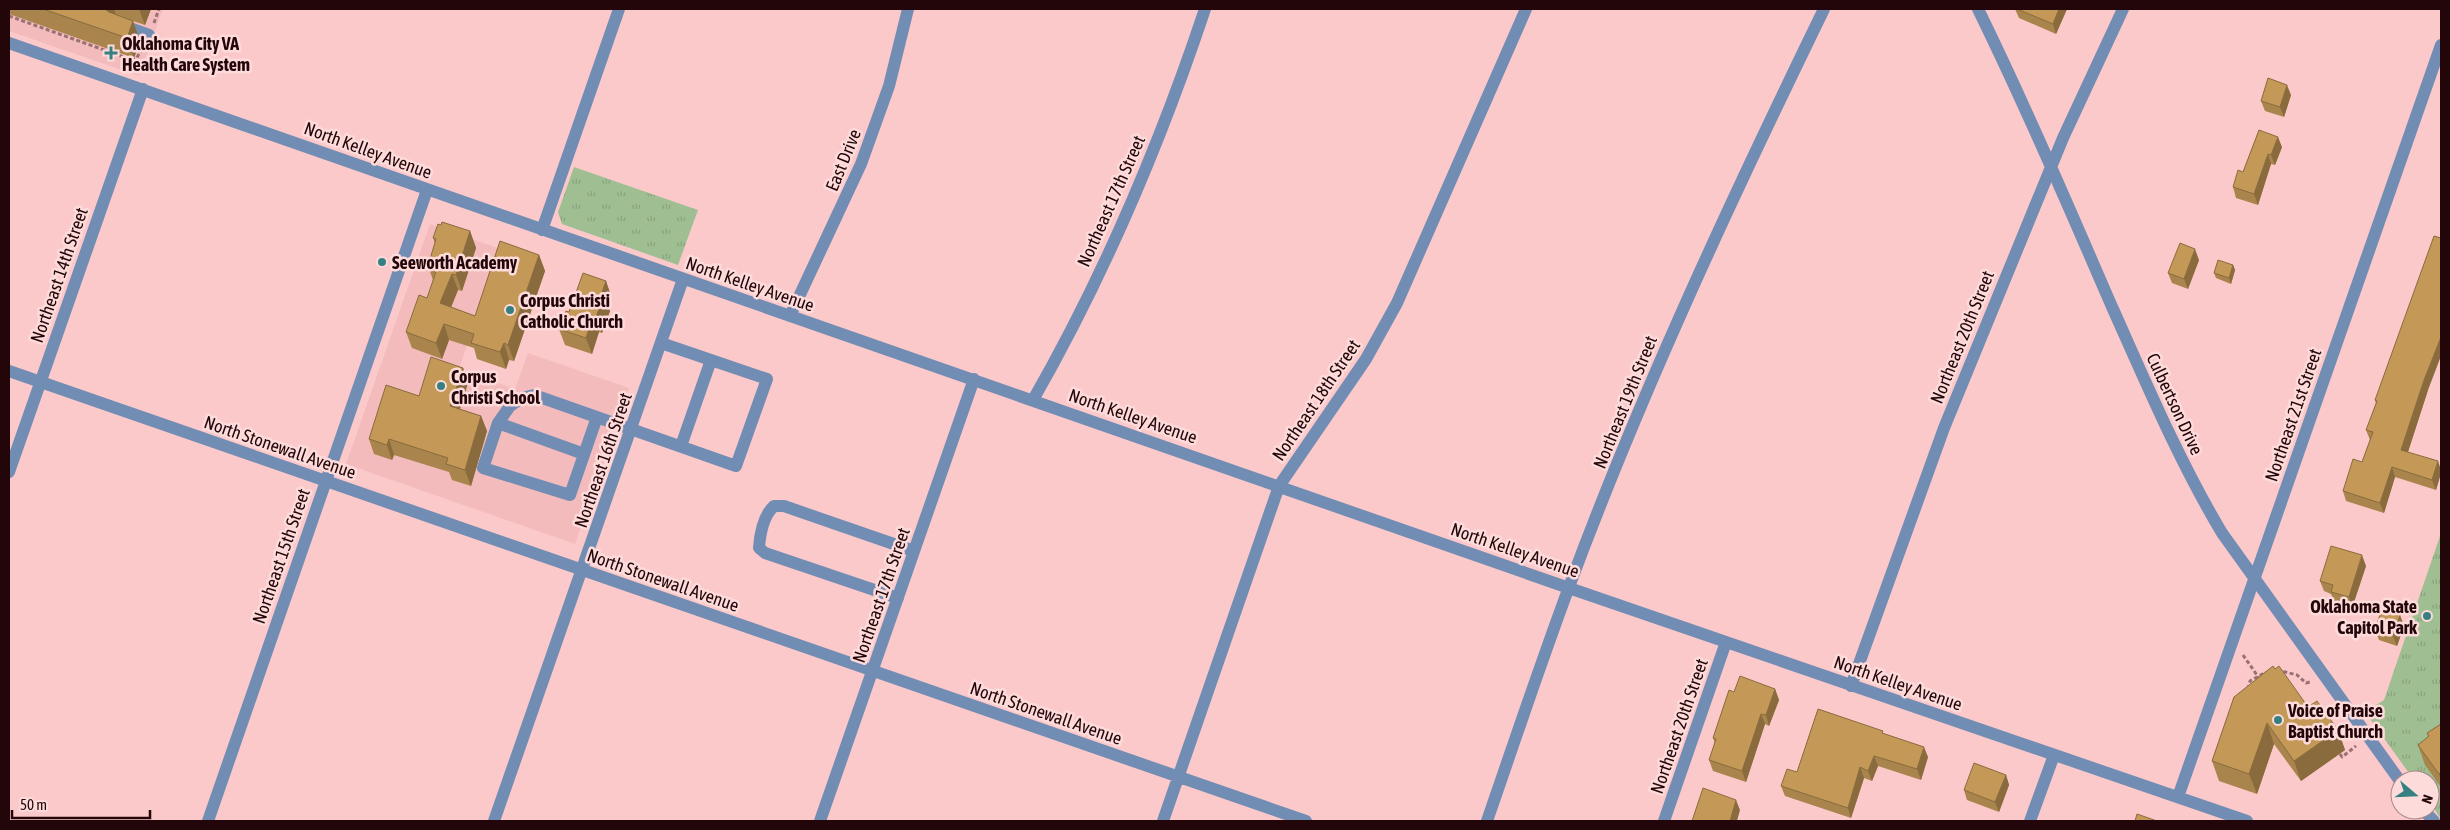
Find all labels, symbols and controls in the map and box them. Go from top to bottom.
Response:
place label: Oklahoma City VA Health Care System [122,33,250,75]
marker: Oklahoma City VA Health Care System [104,46,118,60]
street label: North Kelley Avenue [301,117,435,183]
street label: East Drive [821,126,865,194]
street label: Northeast 17th Street [1073,132,1149,270]
street label: Northeast 14th Street [26,205,92,345]
place label: Seeworth Academy [392,252,518,273]
street label: North Kelley Avenue [683,252,817,316]
marker: Seeworth Academy [376,256,388,268]
street label: Northeast 20th Street [1926,267,1998,407]
place label: Corpus Christi Catholic Church [520,290,623,332]
marker: Corpus Christi Catholic Church [504,304,516,316]
street label: Northeast 19th Street [1589,332,1661,472]
street label: Northeast 18th Street [1268,335,1364,465]
street label: Northeast 21st Street [2260,346,2326,484]
street label: Culbertson Drive [2142,350,2208,458]
place label: Corpus Christi School [451,366,540,408]
marker: Corpus Christi School [435,380,447,392]
street label: North Kelley Avenue [1066,384,1200,448]
street label: Northeast 16th Street [570,390,636,530]
street label: North Stonewall Avenue [201,411,359,483]
street label: Northeast 15th Street [248,486,314,626]
street label: North Kelley Avenue [1448,518,1582,582]
street label: Northeast 17th Street [848,525,914,665]
street label: North Stonewall Avenue [584,544,742,616]
place label: Oklahoma State Capitol Park [2310,596,2418,638]
marker: Oklahoma State Capitol Park [2421,610,2433,622]
street label: North Kelley Avenue [1831,651,1965,715]
street label: Northeast 20th Street [1646,656,1712,796]
street label: North Stonewall Avenue [967,677,1125,749]
place label: Voice of Praise Baptist Church [2287,700,2383,742]
marker: Voice of Praise Baptist Church [2272,714,2284,726]
north arrow [2390,770,2440,820]
scale bar [12,788,150,820]
text: N [2418,793,2436,806]
text: 50 m [20,796,47,813]

